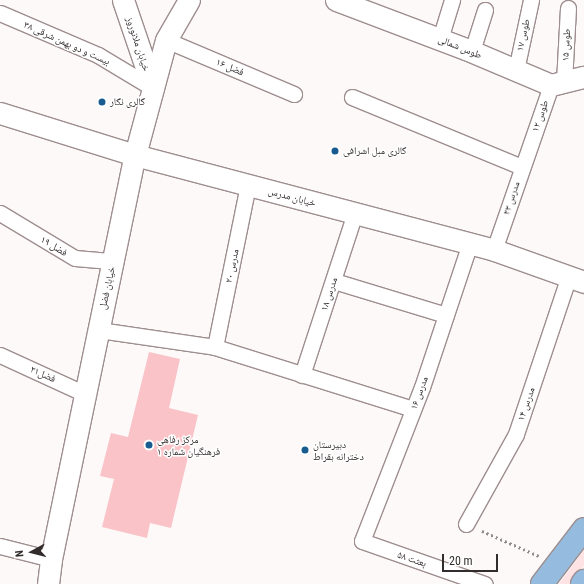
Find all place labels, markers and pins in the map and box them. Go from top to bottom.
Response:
place label: گالری نگار [110,96,145,108]
marker: گالری نگار [97,97,107,107]
place label: گالری مبل اشرافی [343,145,406,157]
marker: گالری مبل اشرافی [330,146,340,156]
place label: مرکز رفاهی فرهنگیان شماره ۱ [157,433,220,456]
place label: دبیرستان دخترانه بقراط [313,438,364,462]
marker: مرکز رفاهی فرهنگیان شماره ۱ [144,440,154,450]
marker: دبیرستان دخترانه بقراط [300,445,310,455]

